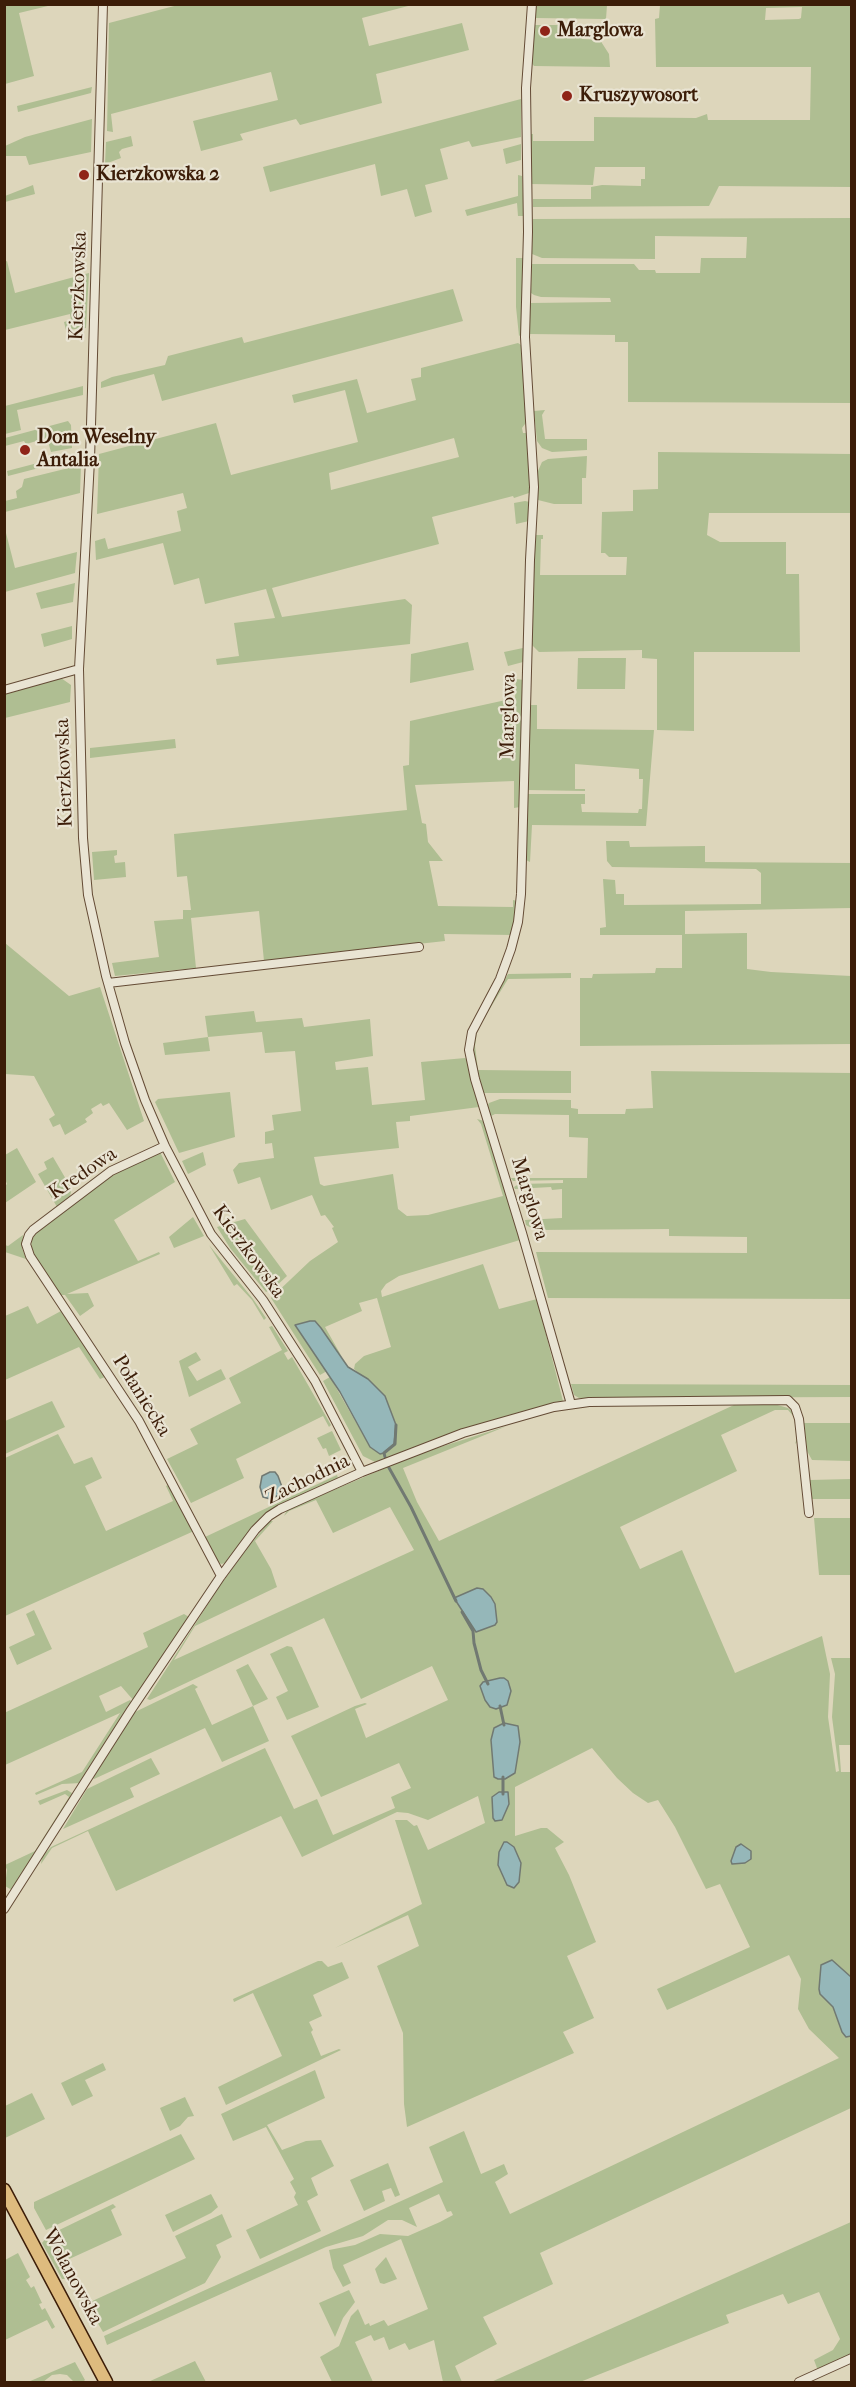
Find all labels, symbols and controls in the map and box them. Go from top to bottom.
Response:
place label: Marglowa [557,19,643,43]
marker: Marglowa [538,24,552,38]
place label: Kruszywosort [579,84,698,108]
marker: Kruszywosort [560,89,574,103]
place label: Kierzkowska 2 [96,163,220,187]
marker: Kierzkowska 2 [77,168,91,182]
street label: Kierzkowska [65,231,93,341]
place label: Dom Weselny Antalia [37,426,156,473]
marker: Dom Weselny Antalia [18,443,32,457]
street label: Marglowa [496,673,522,759]
street label: Kierzkowska [51,718,79,828]
street label: Kredowa [44,1142,122,1206]
street label: Marglowa [505,1155,553,1243]
street label: Kierzkowska [206,1201,290,1303]
street label: Połaniecka [106,1351,176,1441]
street label: Zachodnia [262,1449,354,1511]
street label: Wolanowska [37,2225,107,2329]

